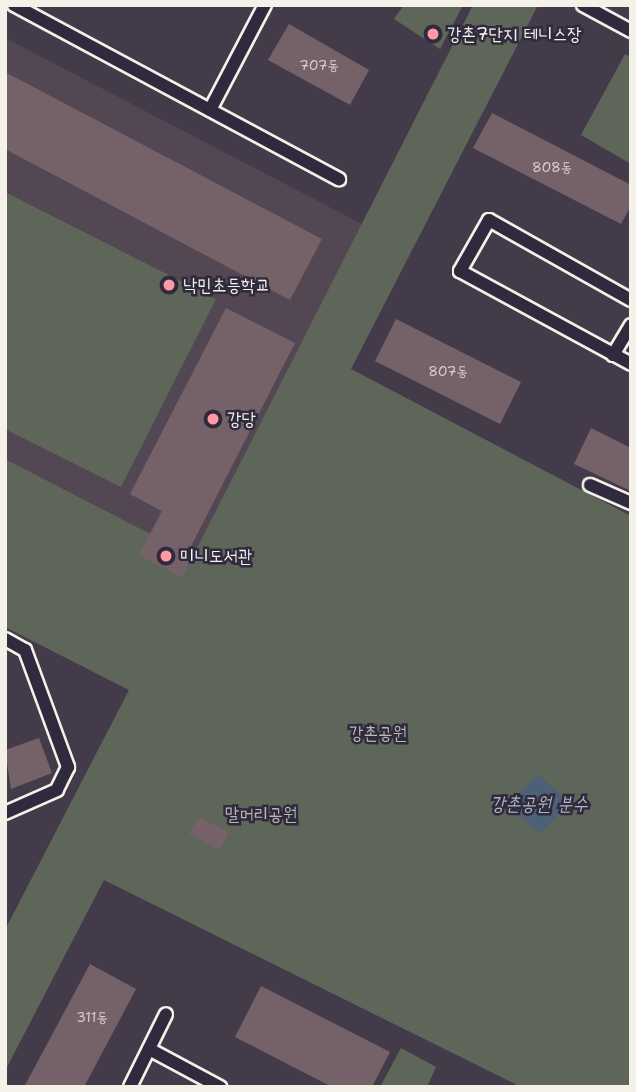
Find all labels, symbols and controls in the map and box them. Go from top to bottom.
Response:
place label: 강촌7단지 테니스장 [447,23,582,45]
marker: 강촌7단지 테니스장 [425,26,441,42]
house number: 707동 [299,57,339,73]
house number: 808동 [532,159,572,175]
place label: 낙민초등학교 [183,274,270,296]
marker: 낙민초등학교 [161,277,177,293]
house number: 807동 [428,363,468,379]
place label: 강당 [227,408,256,430]
marker: 강당 [205,411,221,427]
place label: 미니도서관 [180,545,252,567]
marker: 미니도서관 [158,548,174,564]
park label: 강촌공원 [349,722,407,744]
water label: 강촌공원 분수 [490,793,588,815]
park label: 말머리공원 [225,803,297,825]
house number: 311동 [76,1009,108,1025]

